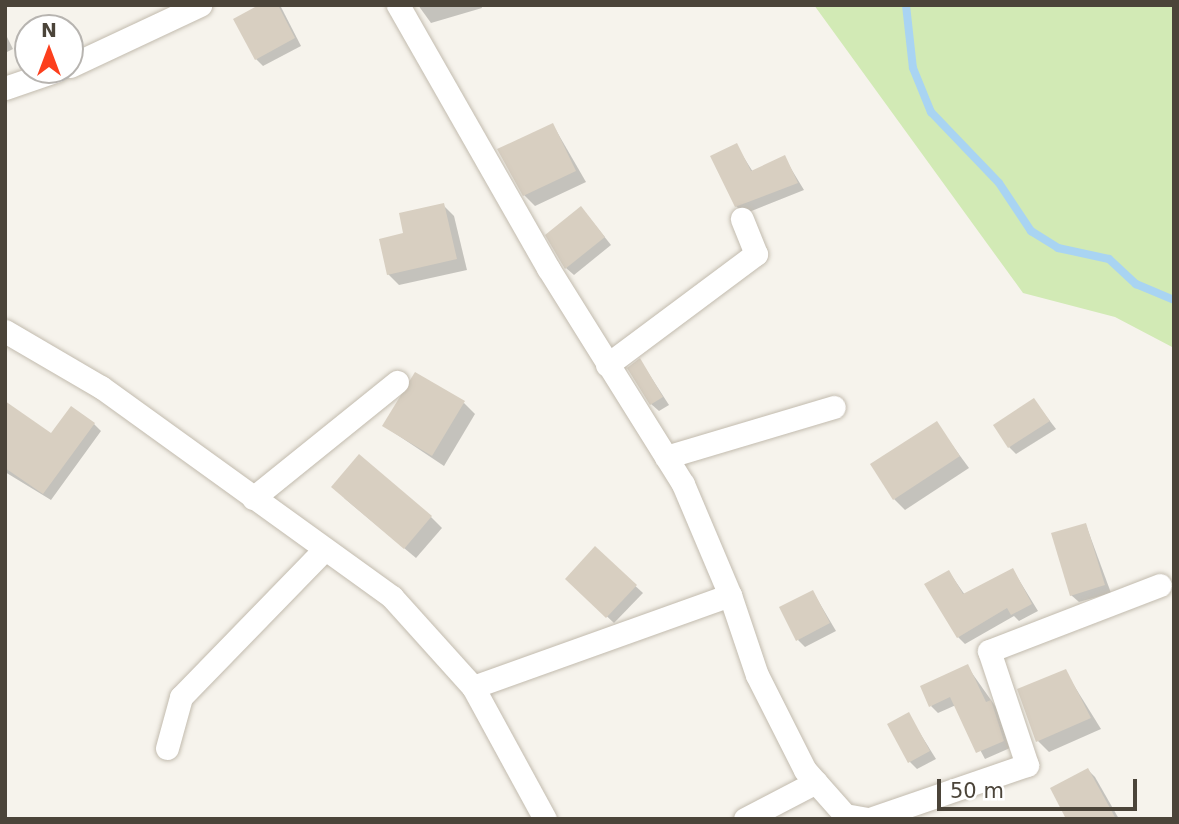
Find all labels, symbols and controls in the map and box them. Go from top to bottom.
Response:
north arrow [14,14,84,84]
text: N [41,19,57,41]
scale bar [941,764,1140,808]
text: 50 m [950,779,1004,803]

